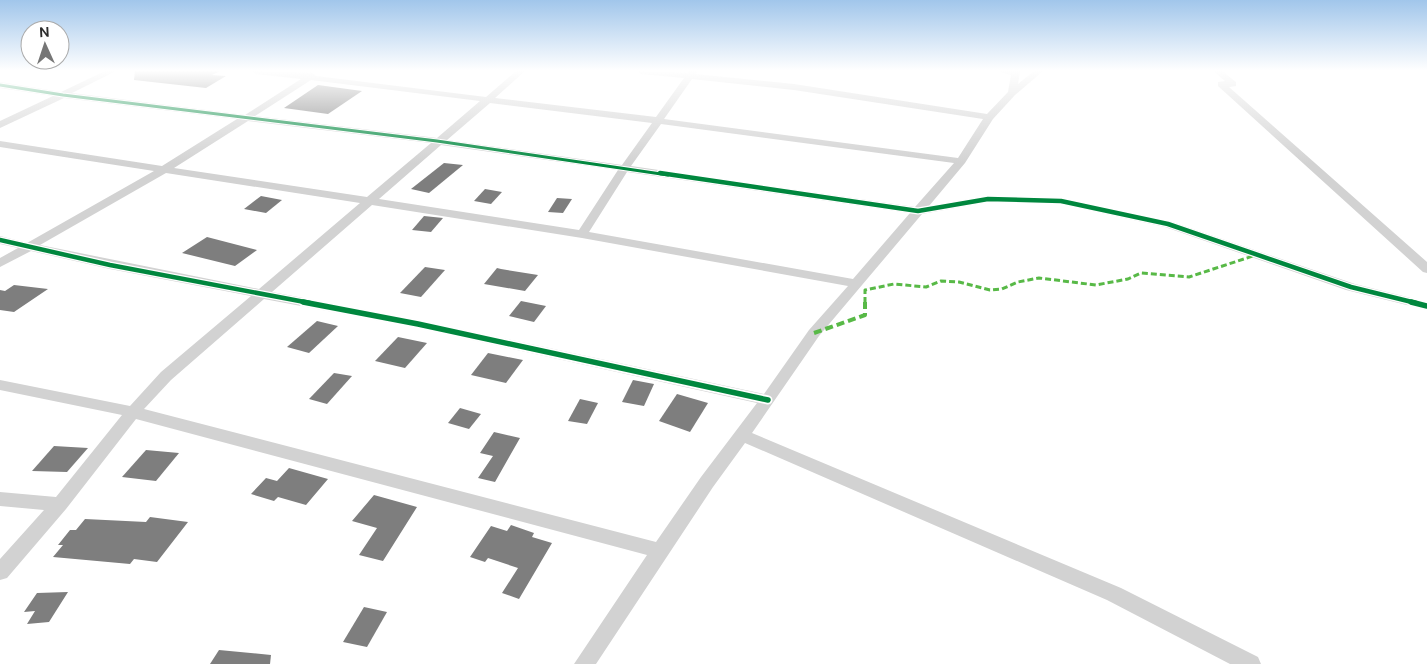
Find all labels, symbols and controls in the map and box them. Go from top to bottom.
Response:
north arrow [20,20,70,70]
text: N [39,23,50,41]

